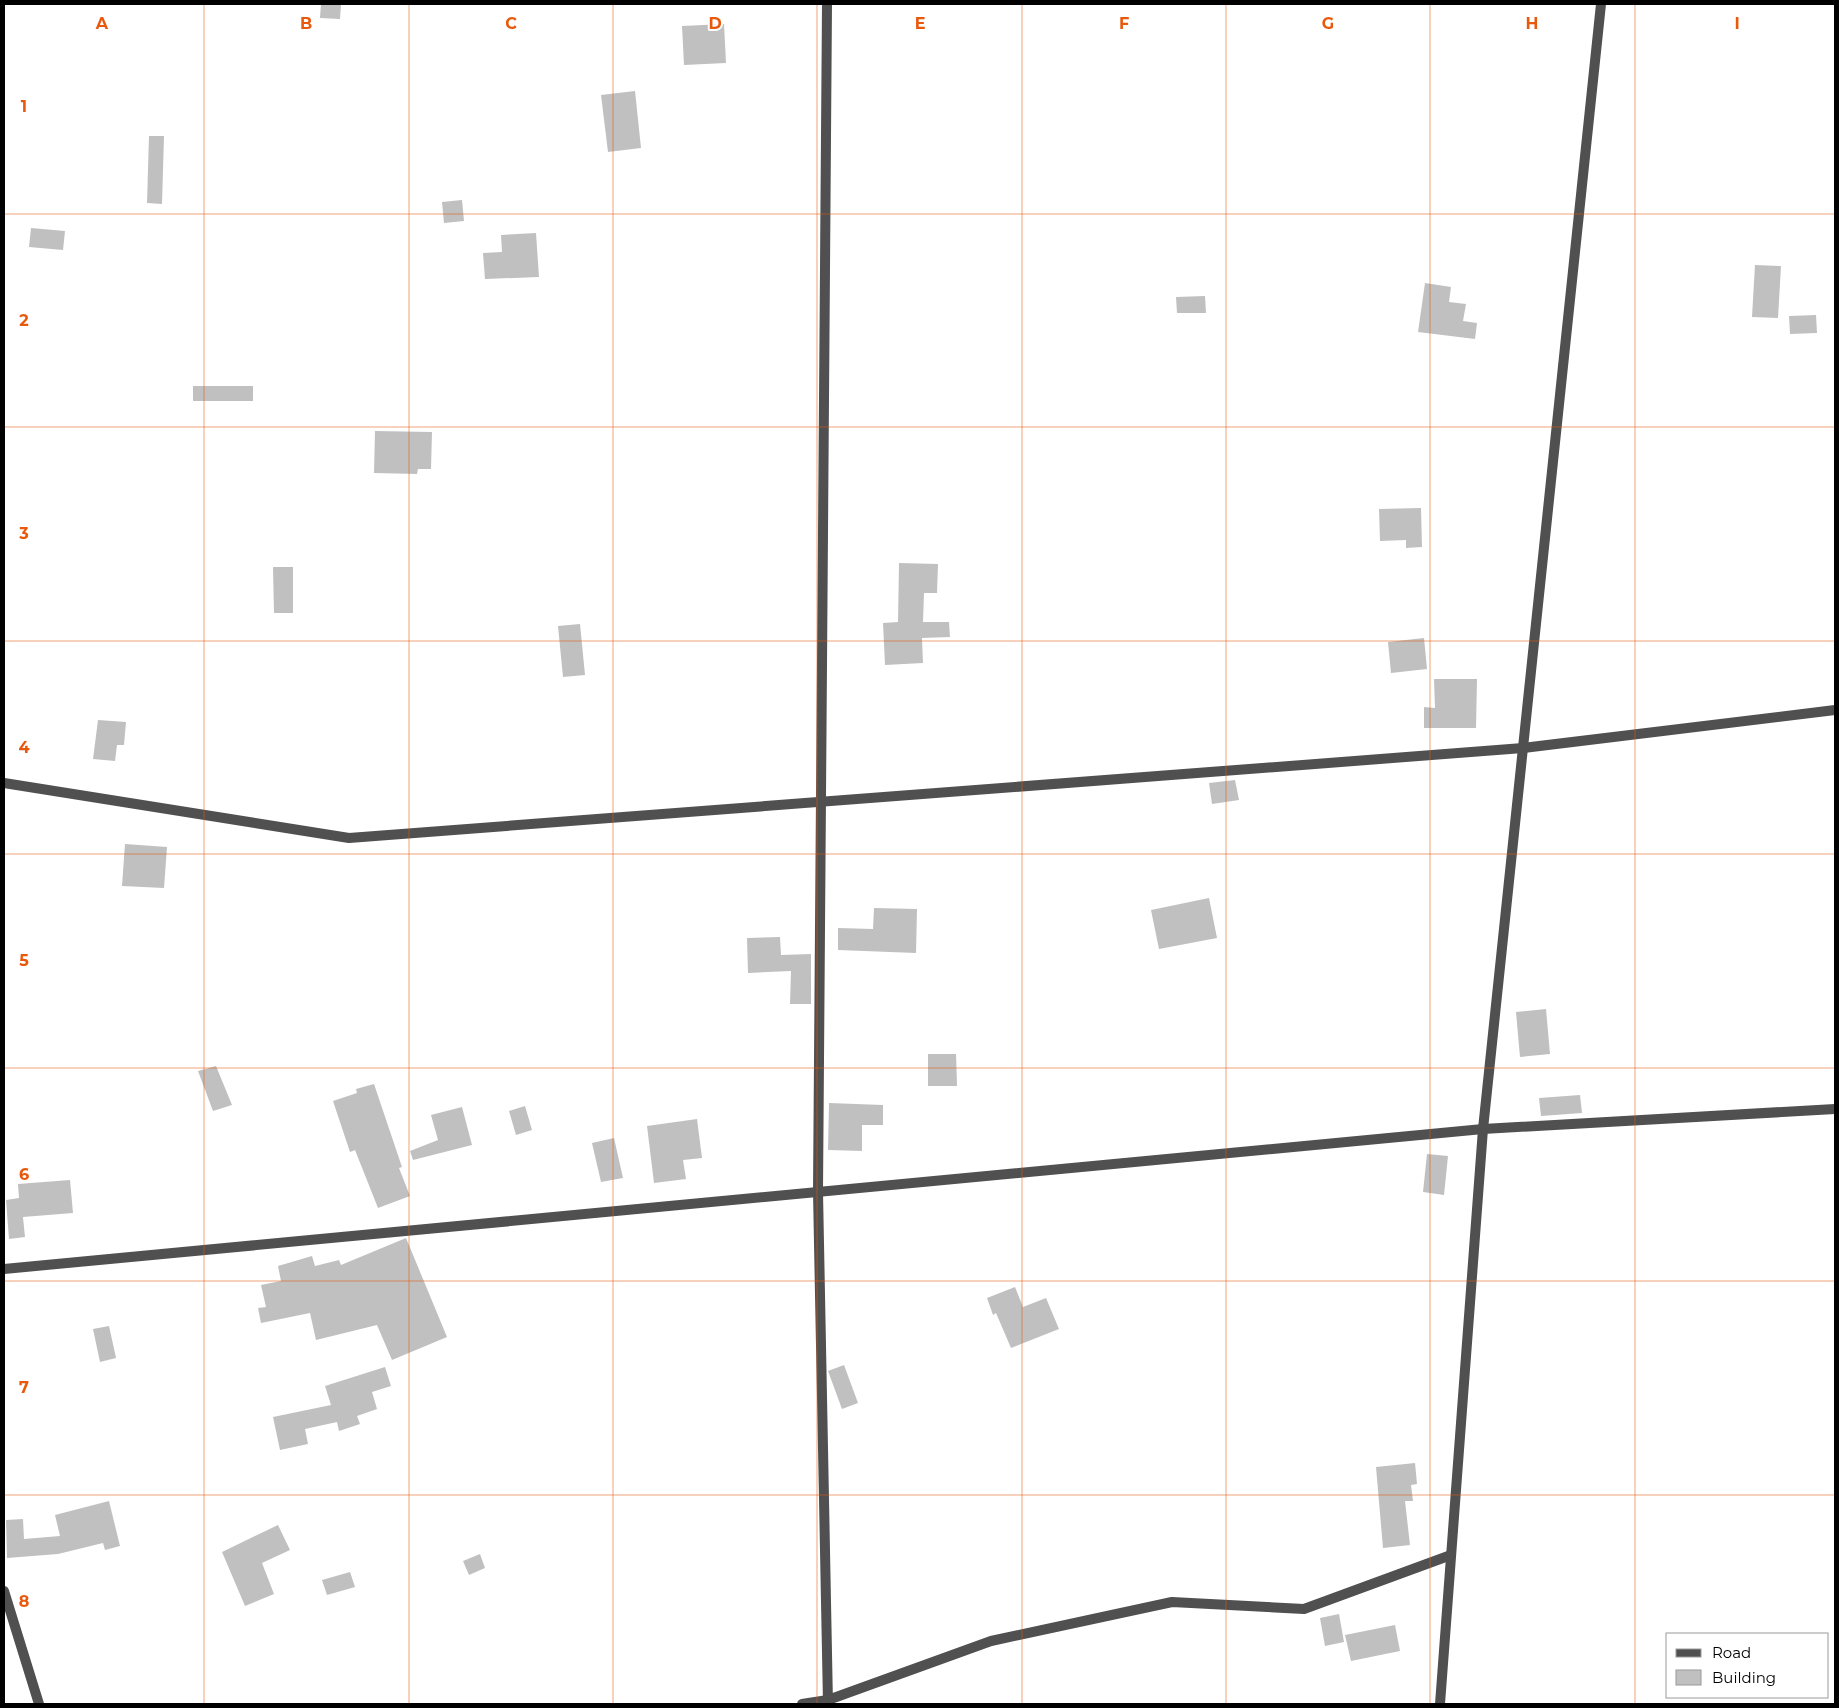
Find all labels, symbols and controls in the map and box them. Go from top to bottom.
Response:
text: A [95,14,109,33]
text: B [300,14,312,33]
text: C [505,14,517,33]
text: D [708,14,722,33]
text: E [915,14,925,33]
text: F [1119,14,1129,33]
text: G [1322,14,1334,33]
text: H [1526,14,1538,33]
text: I [1734,14,1740,33]
text: 1 [21,97,27,116]
text: 2 [19,311,29,330]
text: 3 [18,524,29,543]
text: 4 [18,738,30,757]
text: 5 [19,951,29,970]
text: 6 [19,1165,29,1184]
text: 7 [19,1378,29,1397]
text: 8 [19,1592,29,1611]
legend [1666,1633,1829,1698]
text: Road [1712,1643,1751,1662]
text: Building [1712,1668,1776,1687]

